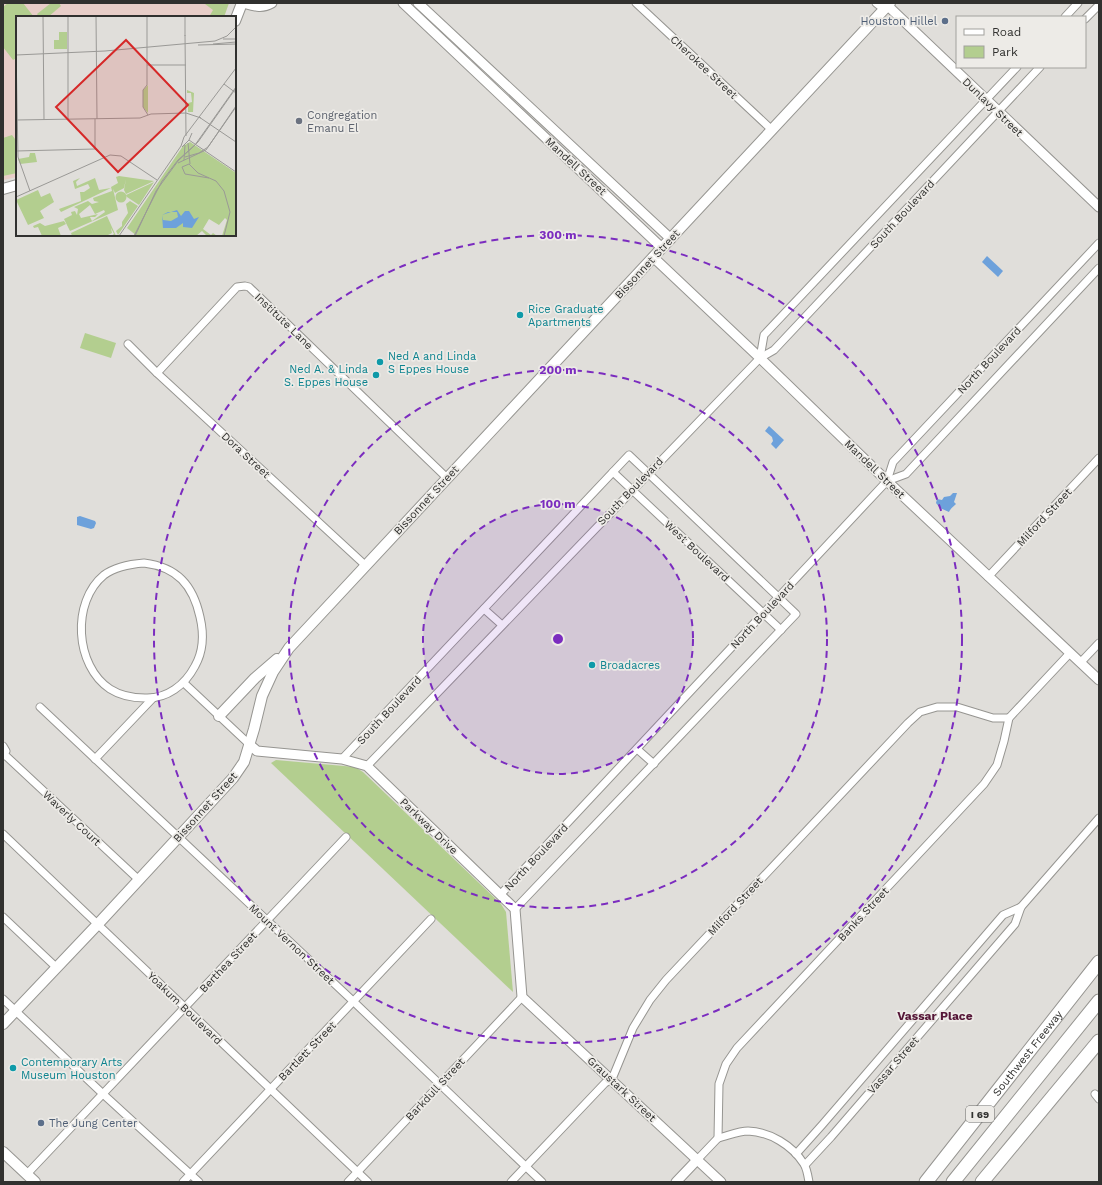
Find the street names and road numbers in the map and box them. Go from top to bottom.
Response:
street label: Cherokee Street [667,33,740,102]
street label: Dunlavy Street [960,75,1026,140]
street label: Mandell Street [542,135,609,198]
street label: South Boulevard [867,177,937,251]
street label: Bissonnet Street [612,227,683,302]
street label: Institute Lane [252,290,315,352]
street label: North Boulevard [955,324,1024,397]
street label: Dora Street [219,430,273,481]
street label: Mandell Street [842,437,908,502]
street label: South Boulevard [595,455,666,528]
street label: Bissonnet Street [391,463,462,538]
street label: Milford Street [1014,485,1075,549]
street label: West Boulevard [662,518,732,585]
street label: North Boulevard [728,579,797,652]
street label: South Boulevard [354,673,424,747]
street label: Bissonnet Street [171,769,240,845]
street label: Waverly Court [40,788,104,849]
street label: Parkway Drive [397,796,460,857]
street label: North Boulevard [502,821,571,894]
street label: Milford Street [705,874,766,938]
street label: Banks Street [835,884,892,944]
street label: Mount Vernon Street [246,901,337,988]
street label: Berthea Street [197,929,260,995]
street label: Yoakum Boulevard [145,969,225,1047]
street label: Southwest Freeway [990,1008,1066,1099]
street label: Bartlett Street [276,1019,339,1084]
street label: Vassar Street [865,1034,922,1097]
street label: Graustark Street [585,1054,659,1125]
street label: Barkdull Street [403,1055,468,1123]
road number: I 69 [966,1106,994,1122]

